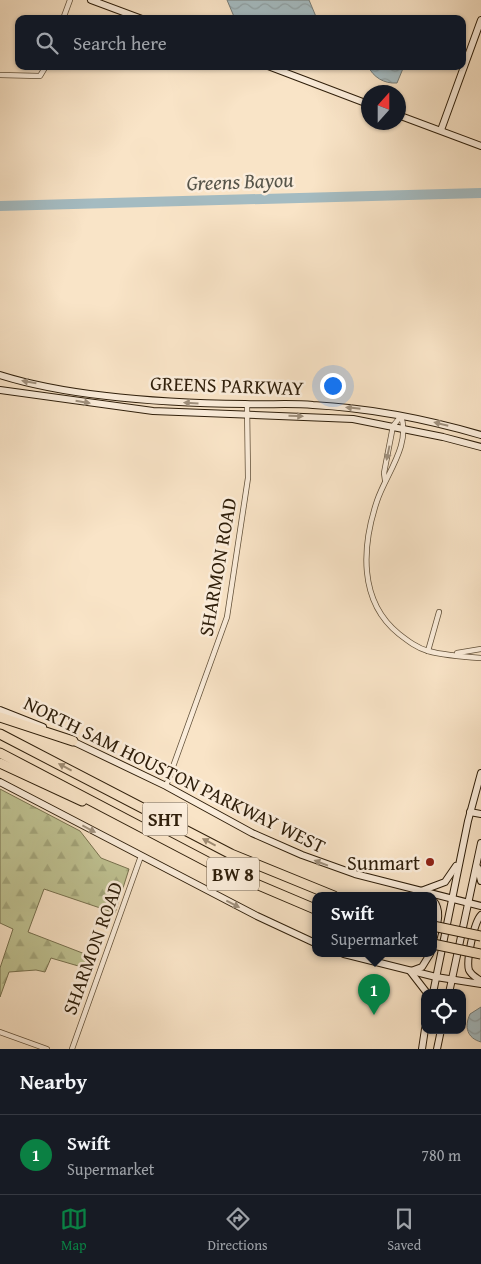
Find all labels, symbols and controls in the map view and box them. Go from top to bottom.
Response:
search box [15,15,466,70]
icon: search [33,29,61,57]
text: Search here [73,29,167,57]
north arrow [361,85,406,130]
water label: Greens Bayou [186,164,294,198]
street label: GREENS PARKWAY [150,368,304,402]
your location [320,373,346,399]
one-way arrow [21,378,37,386]
one-way arrow [75,398,91,406]
one-way arrow [182,398,198,406]
one-way arrow [345,404,361,412]
one-way arrow [288,412,304,420]
one-way arrow [434,420,449,428]
one-way arrow [384,446,392,461]
street label: SHARMON ROAD [191,496,243,638]
street label: NORTH SAM HOUSTON PARKWAY WEST [19,688,331,860]
one-way arrow [58,763,72,771]
road number: SHT [142,802,188,836]
one-way arrow [82,825,97,833]
one-way arrow [202,838,216,846]
place label: Sunmart [347,848,420,877]
marker: Sunmart [424,856,436,868]
road number: BW 8 [207,858,259,891]
one-way arrow [313,859,328,866]
street label: SHARMON ROAD [54,877,130,1019]
popup [312,892,437,957]
text: Swift [331,899,374,927]
one-way arrow [226,900,241,908]
text: Supermarket [331,927,418,951]
pin: 1 [358,974,390,1015]
map controls [421,989,466,1034]
button: locate [421,989,466,1034]
text: Nearby [20,1066,87,1097]
text: Swift [67,1129,110,1157]
text: 1 [32,1143,40,1167]
text: 780 m [421,1143,461,1167]
text: Supermarket [67,1157,154,1181]
tab: Map [60,1205,88,1255]
tab: Directions [207,1205,268,1255]
tab: Saved [387,1205,421,1255]

